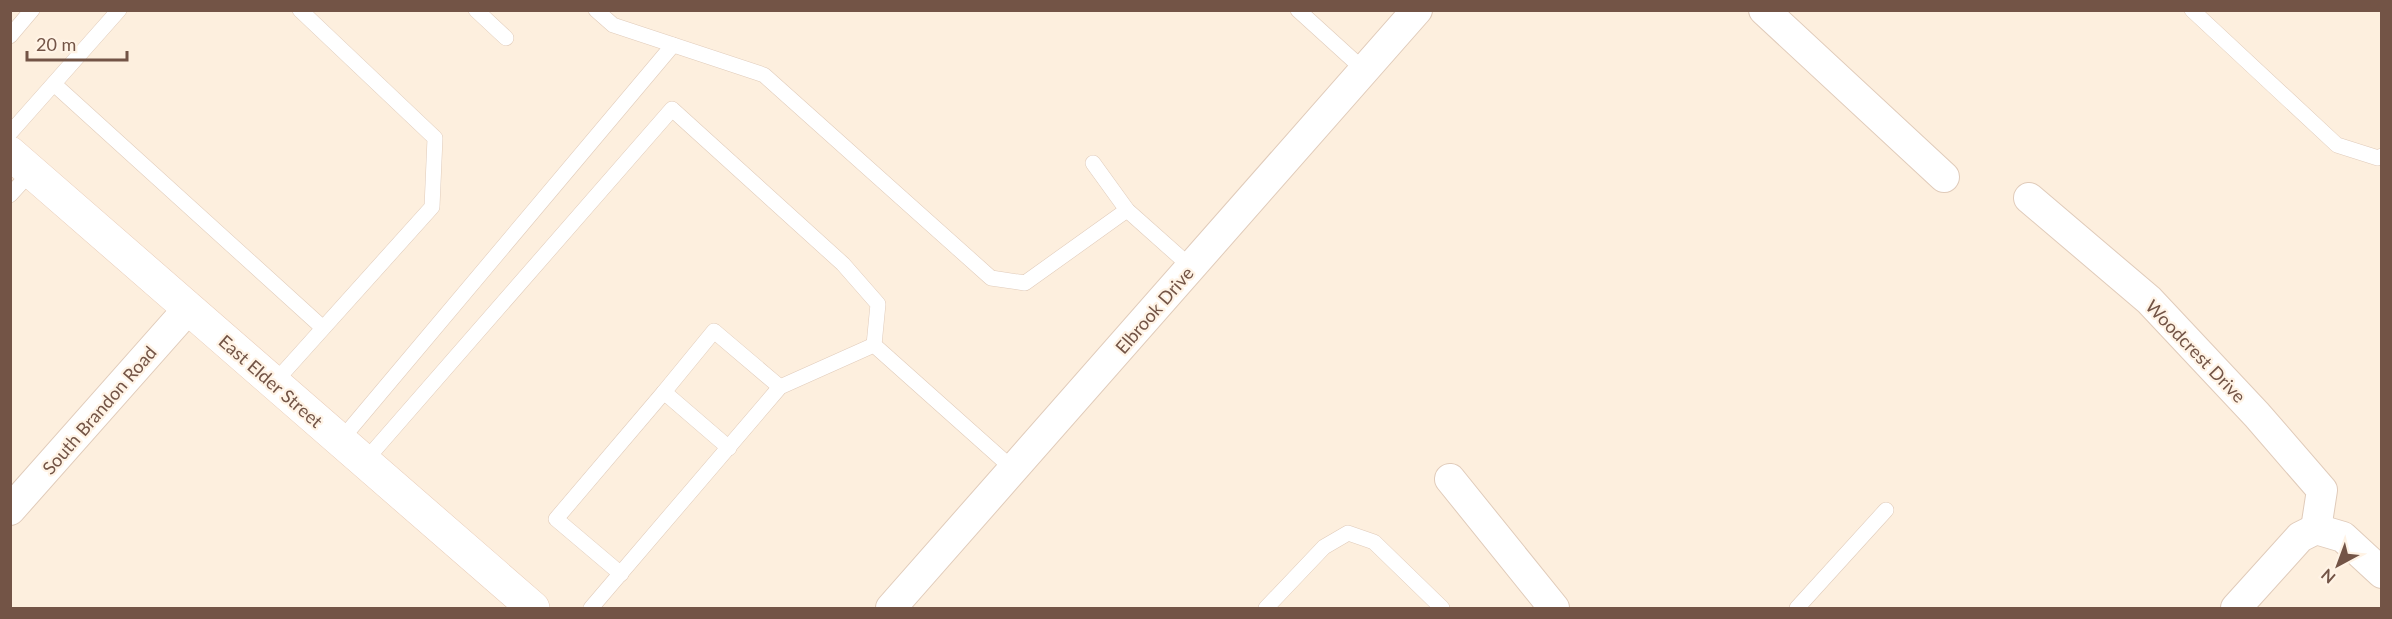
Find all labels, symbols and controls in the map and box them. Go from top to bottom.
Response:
scale bar [27,24,128,62]
text: 20 m [36,33,76,55]
street label: Elbrook Drive [1110,262,1198,358]
street label: Woodcrest Drive [2141,295,2251,407]
street label: East Elder Street [215,330,328,432]
street label: South Brandon Road [37,341,161,479]
north arrow [2308,535,2368,595]
text: N [2317,565,2339,588]

